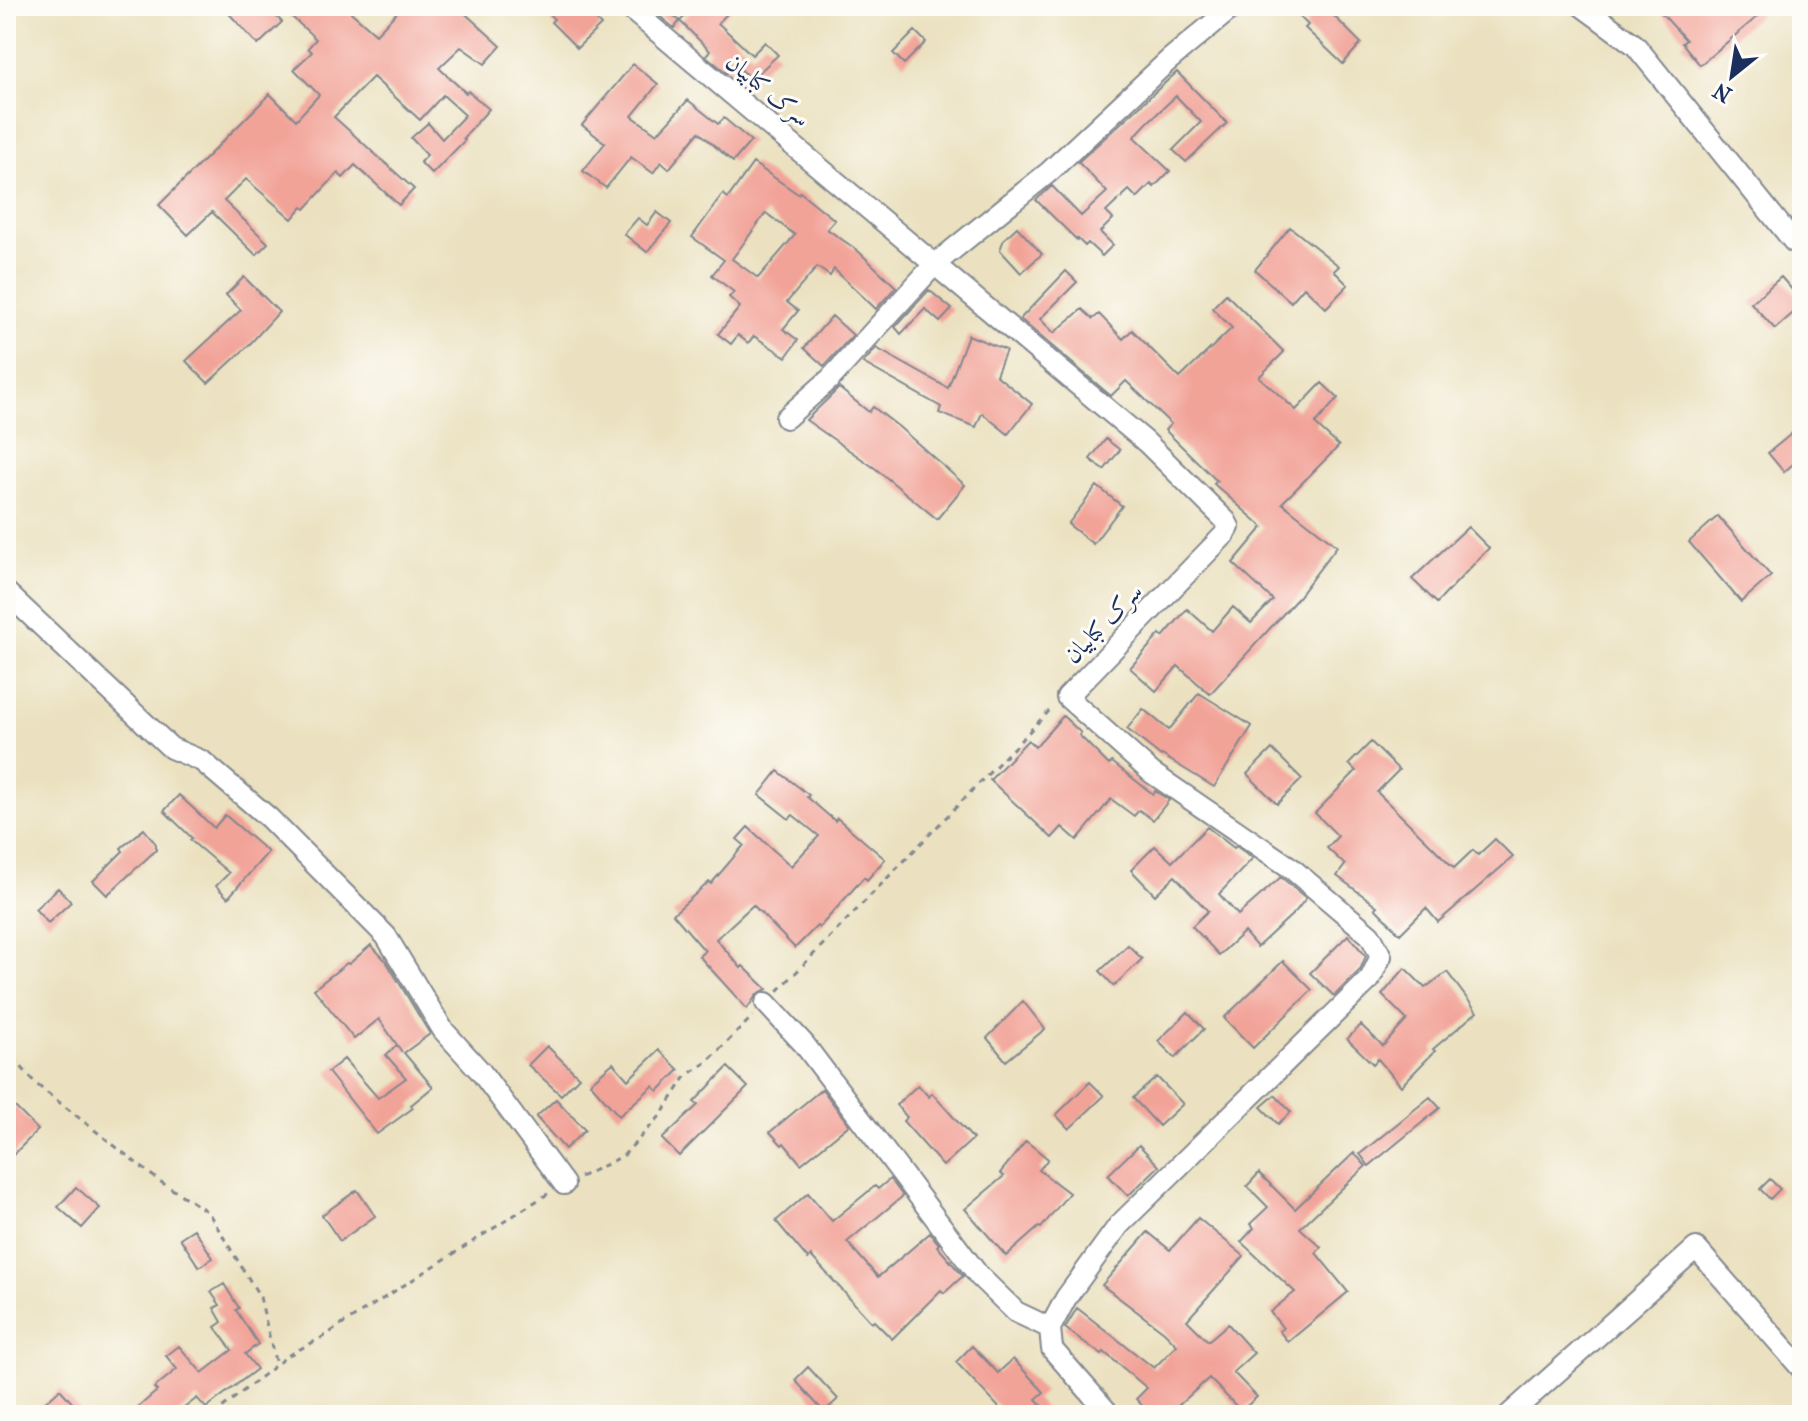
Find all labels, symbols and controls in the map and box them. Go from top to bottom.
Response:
north arrow [1692,36,1772,116]
street label: سرک کبابیان [719,48,816,134]
text: N [1709,77,1736,108]
street label: سرک کبابیان [1058,577,1149,670]

